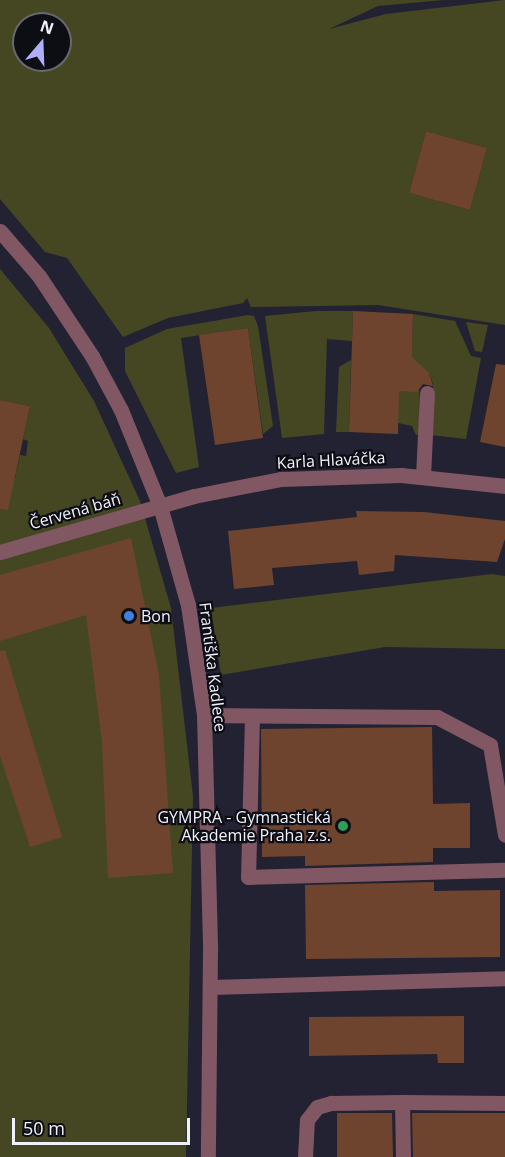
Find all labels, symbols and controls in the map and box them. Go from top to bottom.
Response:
north arrow [12,12,72,72]
text: N [37,14,57,39]
street label: Karla Hlaváčka [276,448,386,472]
street label: Červená báň [27,489,123,533]
street label: Františka Kadlece [196,601,230,733]
place label: Bon [141,606,171,626]
marker: Bon [122,609,136,623]
place label: GYMPRA - Gymnastická Akademie Praha z.s. [157,807,331,845]
marker: GYMPRA - Gymnastická Akademie Praha z.s. [336,819,350,833]
scale bar [15,1106,194,1144]
text: 50 m [23,1116,65,1140]

